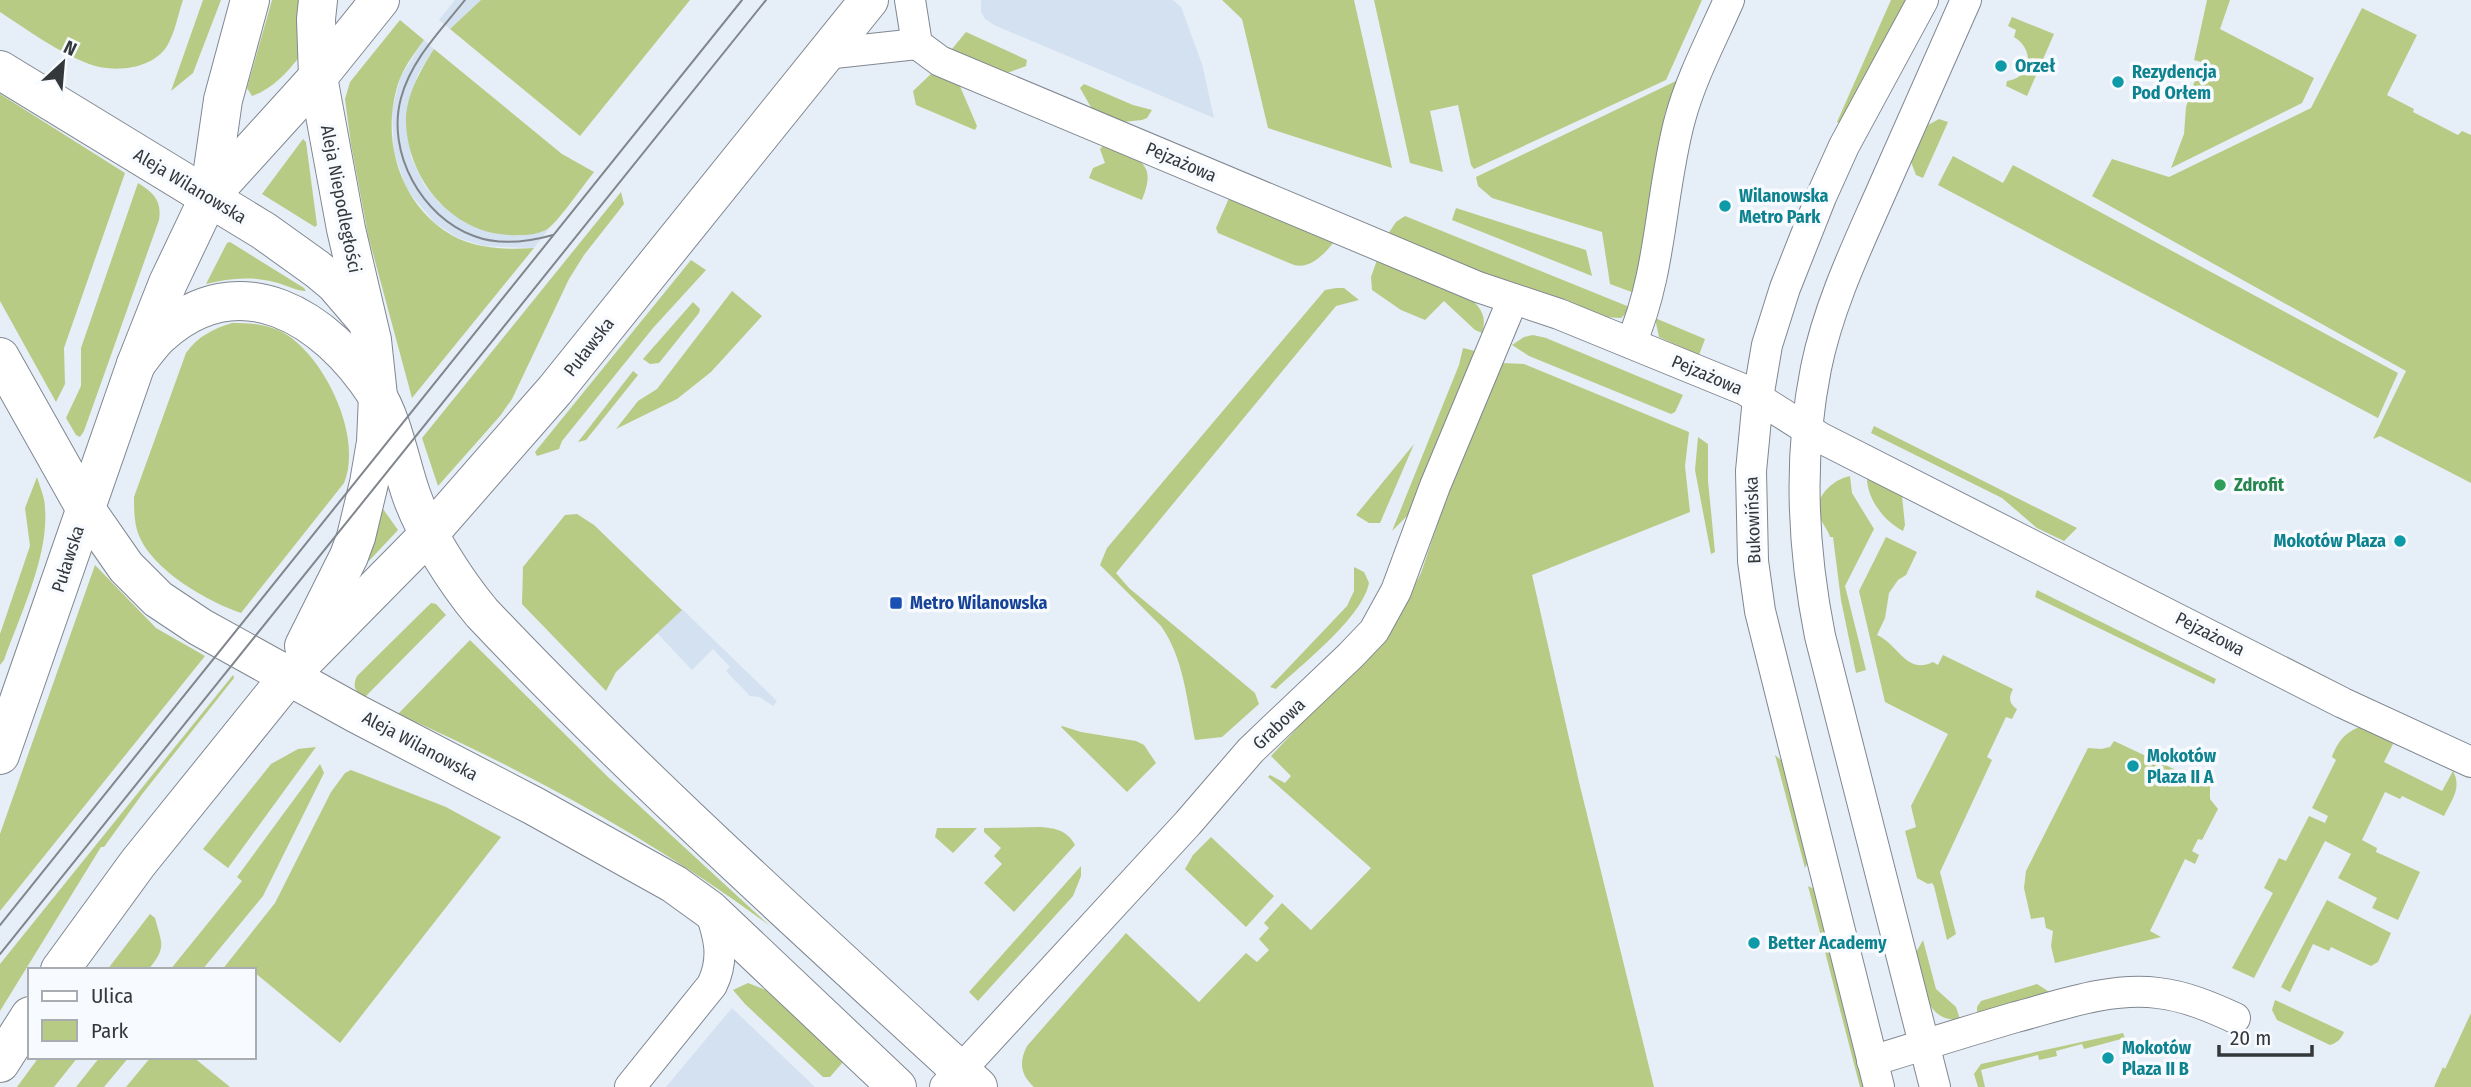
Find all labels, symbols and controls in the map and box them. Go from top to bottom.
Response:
north arrow [28,28,98,98]
text: N [60,35,80,61]
place label: Orzeł [2015,55,2056,77]
marker: Orzeł [1993,58,2009,74]
place label: Rezydencja Pod Orłem [2132,61,2217,104]
marker: Rezydencja Pod Orłem [2110,74,2126,90]
street label: Aleja Niepodległości [316,123,366,275]
street label: Pejzażowa [1142,137,1220,187]
street label: Aleja Wilanowska [130,144,250,228]
place label: Wilanowska Metro Park [1739,185,1829,228]
marker: Wilanowska Metro Park [1717,198,1733,214]
street label: Puławska [559,313,619,381]
street label: Pejzażowa [1668,350,1746,400]
place label: Zdrofit [2234,474,2285,496]
street label: Bukowińska [1740,476,1766,564]
marker: Zdrofit [2212,477,2228,493]
street label: Puławska [47,523,89,595]
place label: Mokotów Plaza [2273,530,2386,552]
marker: Mokotów Plaza [2392,533,2408,549]
place label: Metro Wilanowska [910,592,1047,614]
marker: Metro Wilanowska [888,595,904,611]
street label: Pejzażowa [2172,607,2248,661]
street label: Grabowa [1248,694,1310,754]
street label: Aleja Wilanowska [359,706,482,786]
place label: Mokotów Plaza II A [2147,745,2217,788]
marker: Mokotów Plaza II A [2125,758,2141,774]
place label: Better Academy [1768,932,1887,954]
marker: Better Academy [1746,935,1762,951]
legend [28,968,256,1059]
text: Ulica [91,983,133,1009]
scale bar [2219,1014,2312,1058]
text: Park [91,1018,129,1044]
text: 20 m [2230,1025,2271,1051]
place label: Mokotów Plaza II B [2122,1037,2192,1080]
marker: Mokotów Plaza II B [2100,1050,2116,1066]

